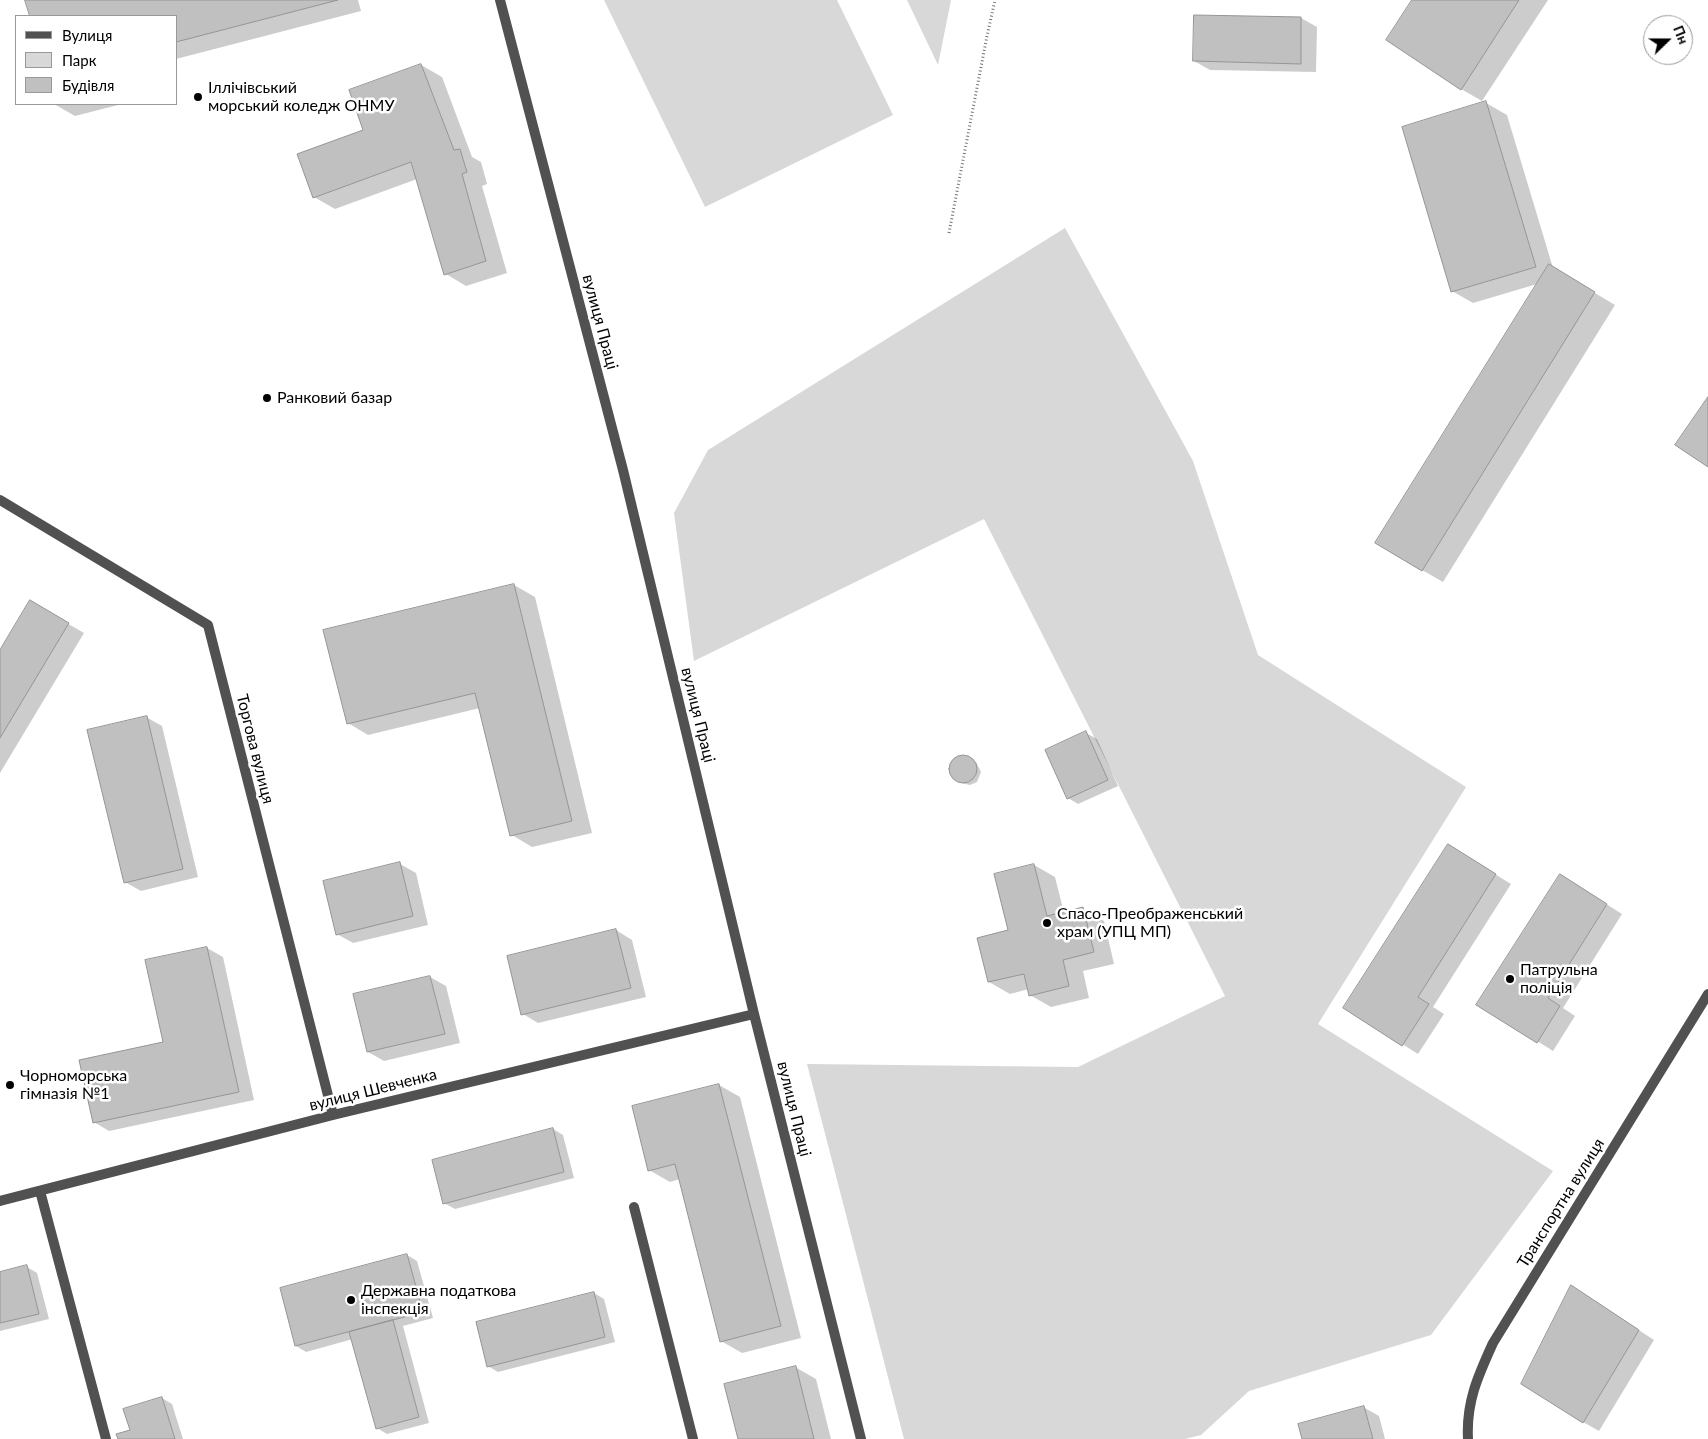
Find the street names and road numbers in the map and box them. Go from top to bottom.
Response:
street label: вулиця Праці [578,272,622,372]
street label: вулиця Праці [677,665,719,765]
street label: Торгова вулиця [232,692,278,806]
street label: вулиця Праці [773,1059,815,1159]
street label: вулиця Шевченка [307,1065,439,1115]
street label: Транспортна вулиця [1513,1135,1609,1271]

